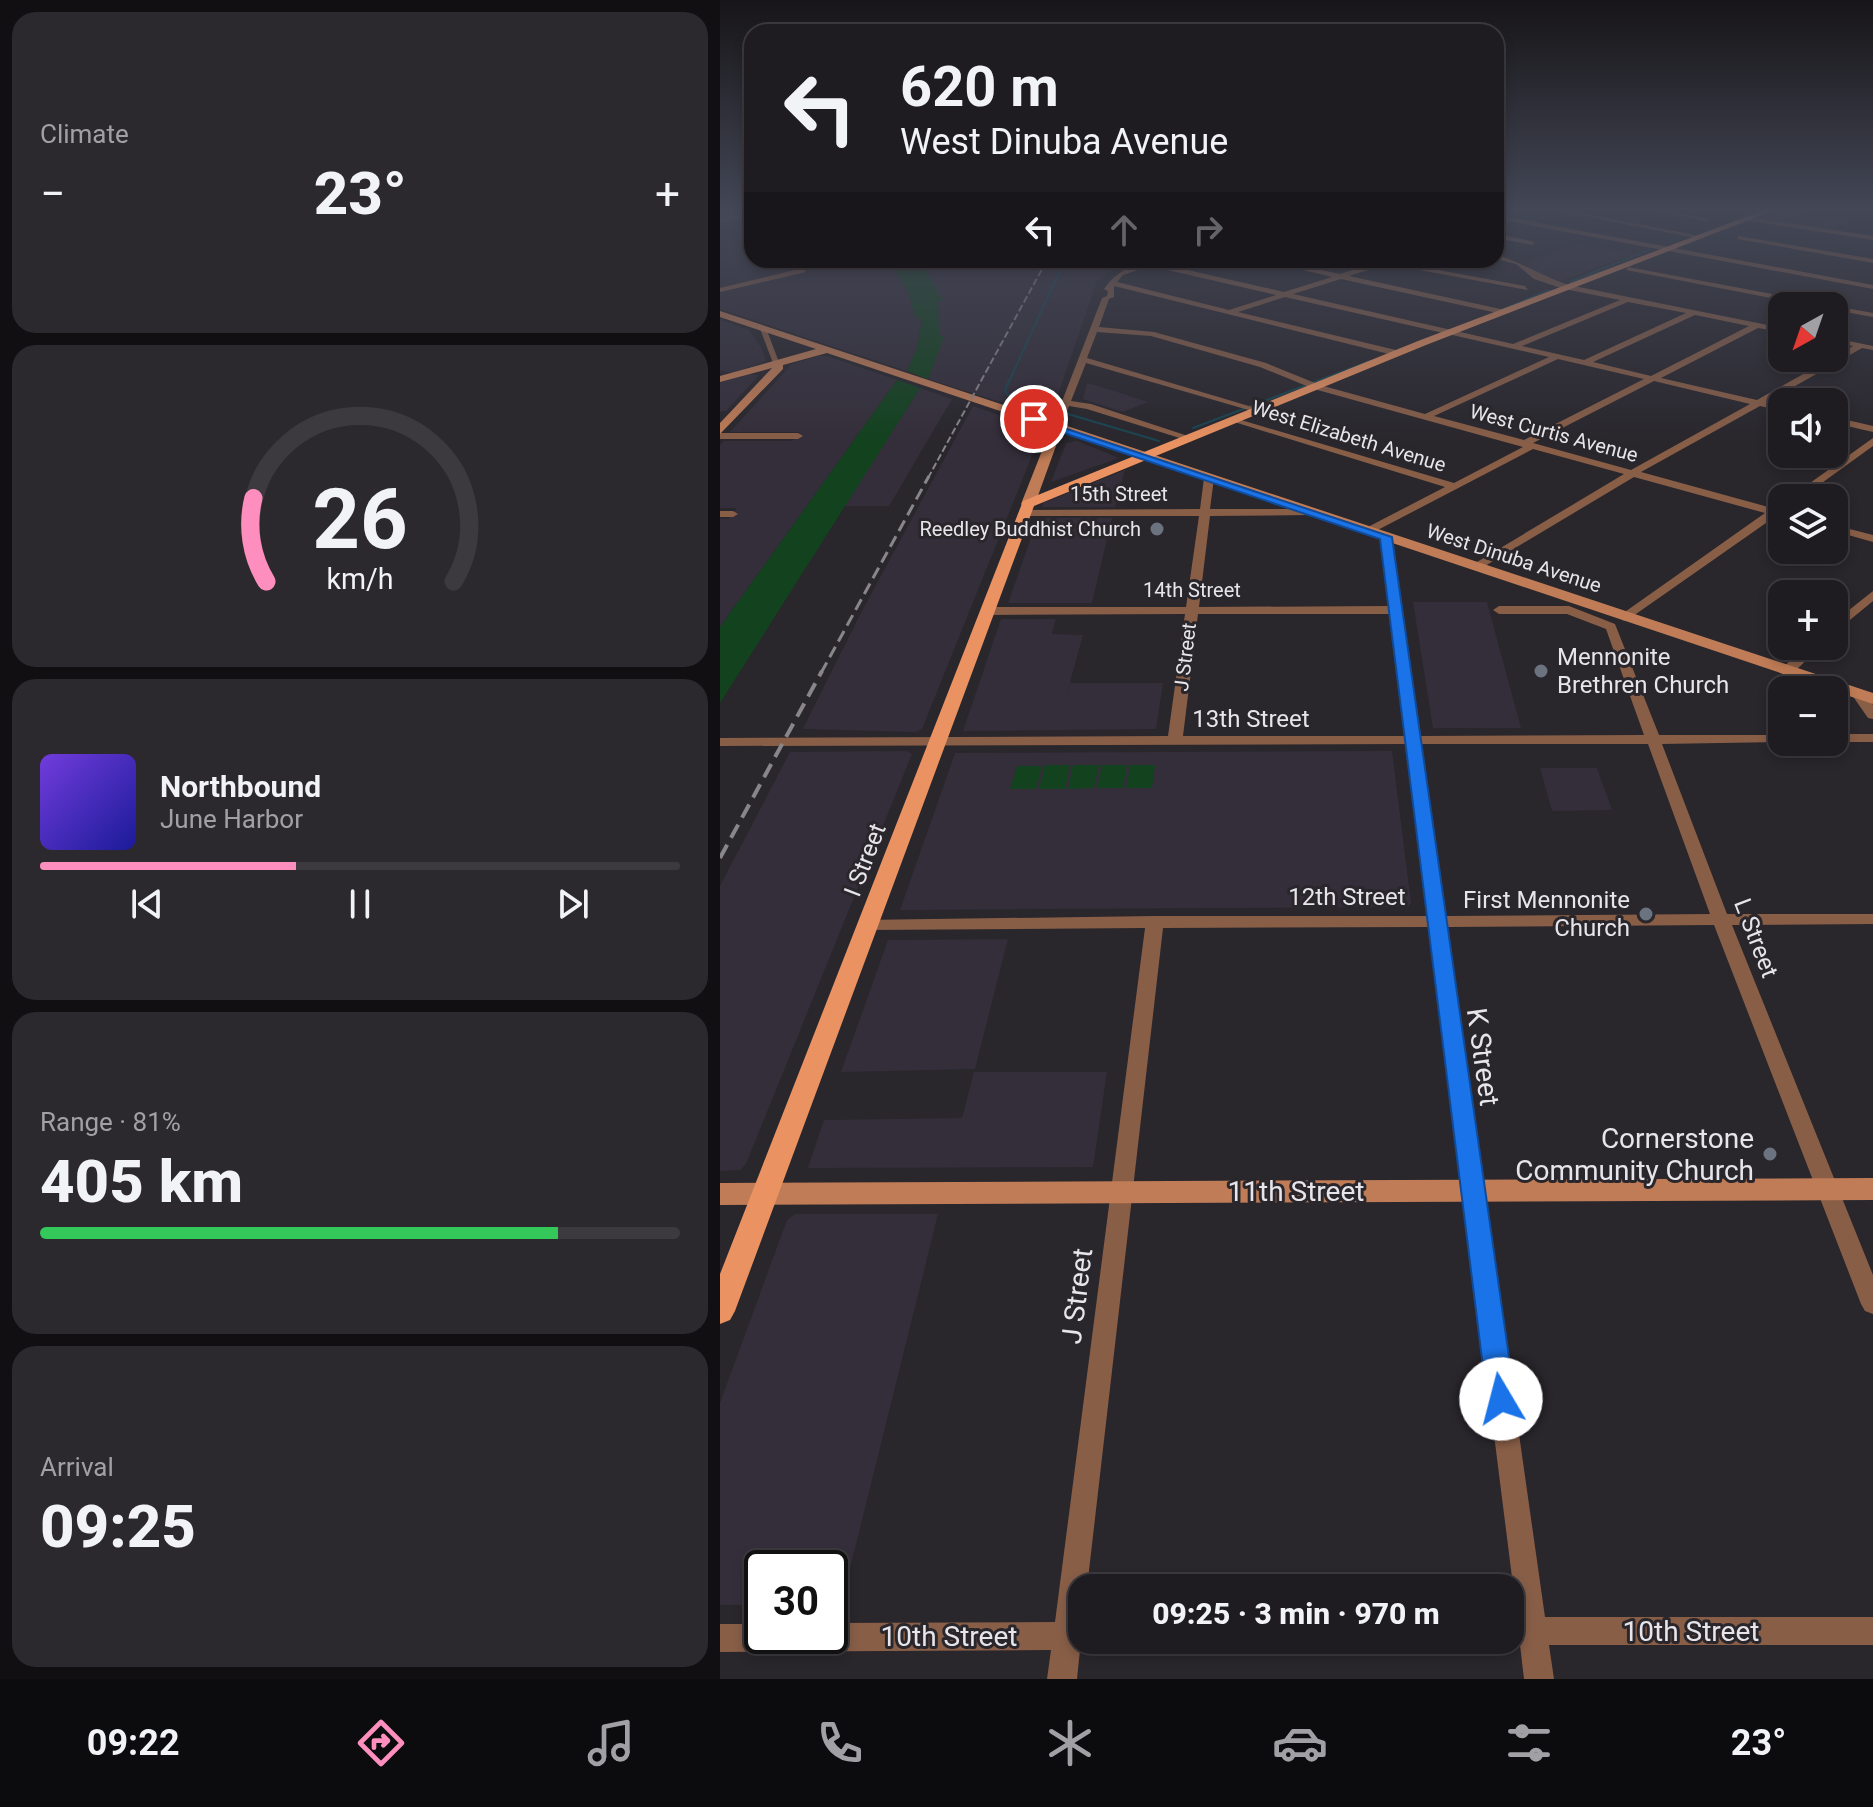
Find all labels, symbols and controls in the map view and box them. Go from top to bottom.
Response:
text: 620 m [900,54,1059,120]
icon: left [768,56,872,160]
text: Climate [40,119,129,149]
text: West Dinuba Avenue [900,121,1228,163]
text: 23° [314,158,407,229]
text: − [40,168,65,220]
text: + [655,168,680,220]
icon: left [1018,208,1062,252]
icon: ahead [1102,208,1146,252]
icon: right [1186,208,1230,252]
north arrow [1768,292,1848,372]
map controls [1768,292,1848,756]
pin [1000,385,1068,453]
button: sound [1768,388,1848,468]
street label: West Elizabeth Avenue [1249,395,1449,477]
icon: arrive [1012,397,1056,441]
street label: West Curtis Avenue [1467,399,1641,467]
text: 26 [312,471,408,568]
street label: 15th Street [1070,482,1168,506]
button: layers [1768,484,1848,564]
place label: Reedley Buddhist Church [920,517,1141,541]
street label: West Dinuba Avenue [1424,518,1604,598]
marker: Reedley Buddhist Church [1148,520,1166,538]
text: km/h [326,562,394,596]
street label: 14th Street [1143,578,1241,602]
button: + [1768,580,1848,660]
street label: J Street [1169,621,1201,693]
place label: Mennonite Brethren Church [1557,643,1729,699]
marker: Mennonite Brethren Church [1532,662,1550,680]
button: − [1768,676,1848,756]
street label: 13th Street [1192,705,1310,733]
text: Northbound [160,769,321,804]
text: June Harbor [160,804,303,834]
street label: I Street [838,819,892,900]
icon: previous [125,882,169,926]
icon: pause [338,882,382,926]
icon: next [551,882,595,926]
street label: 12th Street [1288,883,1406,911]
place label: First Mennonite Church [1463,886,1630,942]
street label: L Street [1728,895,1784,982]
marker: First Mennonite Church [1637,905,1655,923]
street label: K Street [1460,1006,1506,1108]
text: Range · 81% [40,1107,181,1137]
place label: Cornerstone Community Church [1515,1122,1754,1187]
marker: Cornerstone Community Church [1761,1145,1779,1163]
text: 405 km [40,1146,243,1217]
street label: 11th Street [1228,1175,1364,1208]
street label: J Street [1055,1246,1099,1346]
position arrow [1459,1357,1543,1441]
text: Arrival [40,1452,114,1482]
text: 09:25 [40,1491,196,1562]
speed limit sign: 30 [744,1550,848,1654]
text: 09:25 · 3 min · 970 m [1152,1596,1440,1631]
street label: 10th Street [1623,1615,1759,1648]
street label: 10th Street [881,1620,1017,1653]
icon: directions [353,1715,409,1771]
icon: music [583,1715,639,1771]
icon: phone [812,1715,868,1771]
icon: climate [1042,1715,1098,1771]
icon: car [1272,1715,1328,1771]
icon: filters [1501,1715,1557,1771]
text: 09:22 [87,1722,180,1764]
text: 23° [1731,1722,1786,1764]

